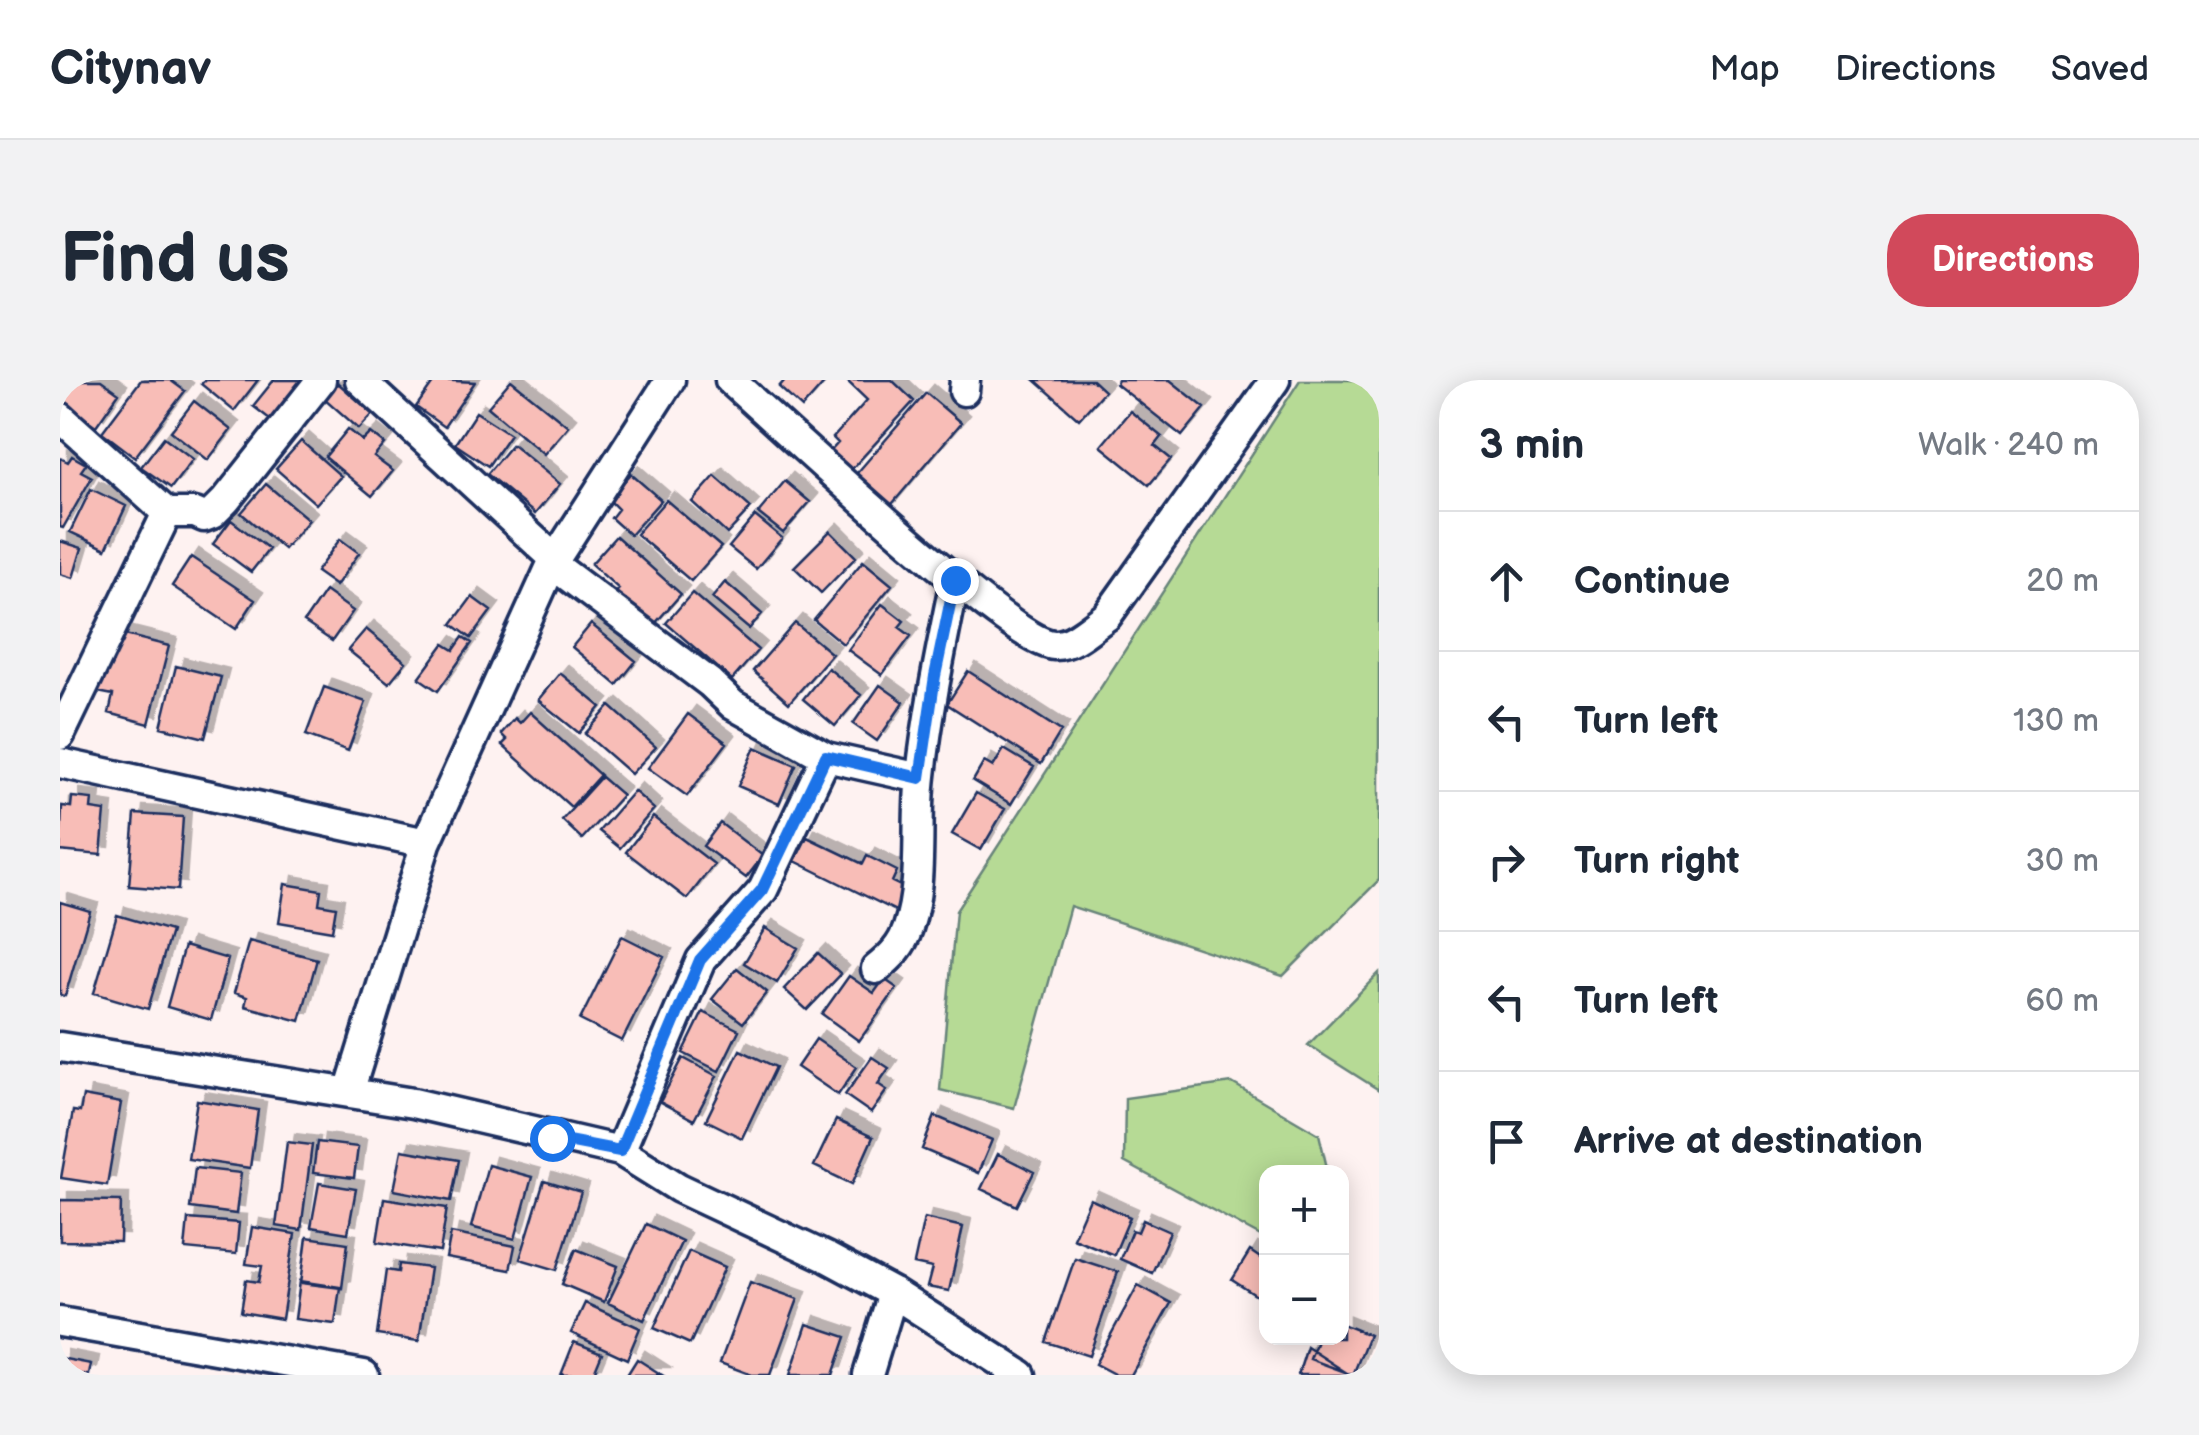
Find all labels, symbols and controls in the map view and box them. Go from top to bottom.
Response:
text: Citynav [50,41,211,98]
text: Map [1710,48,1780,91]
text: Directions [1835,48,1996,91]
text: Saved [2051,48,2149,91]
button: Directions [1887,214,2139,307]
text: Find us [60,218,290,302]
text: 3 min [1479,420,1584,471]
text: Walk · 240 m [1918,426,2099,465]
icon: ahead [1479,554,1534,609]
route end [933,558,979,604]
text: Continue [1574,559,1730,604]
text: 20 m [2026,562,2099,601]
icon: left [1479,694,1534,749]
text: Turn left [1574,699,1718,744]
text: 130 m [2013,702,2099,741]
icon: right [1479,834,1534,889]
text: Turn right [1574,839,1739,884]
text: 30 m [2025,842,2099,881]
icon: left [1479,974,1534,1029]
text: Turn left [1574,979,1718,1024]
text: 60 m [2026,982,2099,1021]
icon: arrive [1479,1114,1534,1169]
route start [530,1116,576,1162]
text: Arrive at destination [1574,1119,1923,1164]
map controls [1259,1165,1349,1345]
button: + [1259,1165,1349,1255]
button: − [1259,1255,1349,1345]

